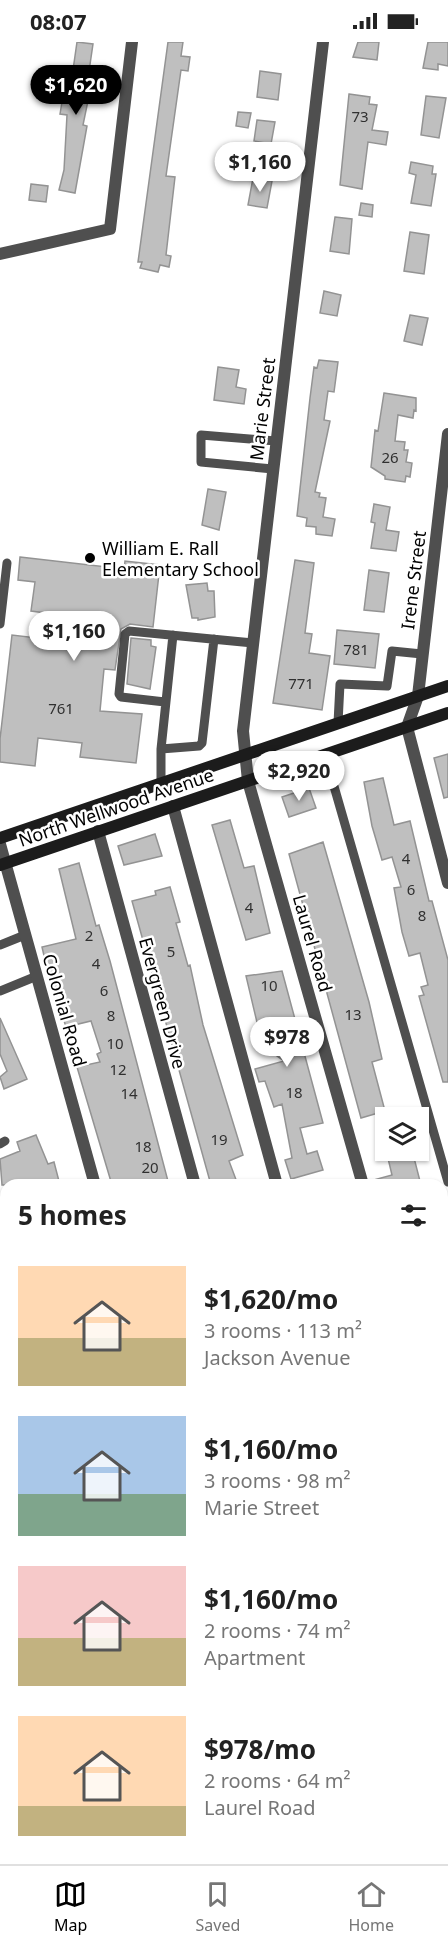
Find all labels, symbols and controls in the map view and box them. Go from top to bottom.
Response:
text: 08:07 [30,6,87,36]
pin: $1,620 [27,65,125,116]
text: $1,620 [45,71,107,98]
house number: 73 [351,106,369,126]
pin: $1,160 [211,142,309,193]
text: $1,160 [229,148,291,175]
street label: Marie Street [244,356,280,462]
house number: 26 [381,447,399,467]
street label: Irene Street [395,529,431,631]
place label: William E. Rall Elementary School [102,536,259,581]
marker: William E. Rall Elementary School [83,551,97,565]
pin: $1,160 [25,611,123,662]
text: $1,160 [43,617,105,644]
house number: 781 [343,639,369,659]
house number: 771 [288,673,314,693]
house number: 761 [48,698,74,718]
pin: $2,920 [250,751,348,802]
text: $2,920 [268,757,330,784]
street label: North Wellwood Avenue [15,762,217,852]
house number: 4 [402,848,411,868]
house number: 6 [407,879,415,899]
street label: Laurel Road [288,891,338,995]
house number: 4 [245,897,254,917]
house number: 8 [418,905,426,925]
house number: 2 [85,925,93,945]
street label: Evergreen Drive [134,935,192,1071]
house number: 5 [167,941,175,961]
street label: Colonial Road [37,951,93,1069]
house number: 4 [92,953,101,973]
house number: 10 [260,975,278,995]
house number: 6 [100,980,108,1000]
house number: 13 [344,1004,362,1024]
house number: 8 [107,1005,115,1025]
pin: $978 [251,1017,323,1068]
text: $978 [264,1023,310,1050]
house number: 10 [106,1033,124,1053]
house number: 12 [109,1059,127,1079]
house number: 18 [285,1082,303,1102]
house number: 14 [120,1083,138,1103]
map controls [375,1107,429,1161]
button: layers [375,1107,429,1161]
house number: 19 [210,1129,228,1149]
house number: 18 [134,1136,152,1156]
house number: 20 [141,1157,159,1177]
text: 5 homes [18,1197,127,1233]
icon: filters [397,1199,430,1232]
text: $1,620/mo [204,1281,338,1317]
icon: home [66,1290,138,1362]
text: 3 rooms · 113 m² [204,1317,362,1344]
text: Jackson Avenue [204,1344,350,1371]
text: $1,160/mo [204,1431,338,1467]
icon: home [66,1440,138,1512]
text: 3 rooms · 98 m² [204,1467,351,1494]
text: Marie Street [204,1494,319,1521]
text: $1,160/mo [204,1581,338,1617]
icon: home [66,1590,138,1662]
text: 2 rooms · 74 m² [204,1617,351,1644]
text: Apartment [204,1644,305,1671]
text: $978/mo [204,1731,316,1767]
icon: home [66,1740,138,1812]
text: 2 rooms · 64 m² [204,1767,351,1794]
text: Laurel Road [204,1794,316,1821]
tab: Map [54,1878,87,1936]
tab: Saved [196,1878,240,1936]
tab: Home [348,1878,394,1936]

